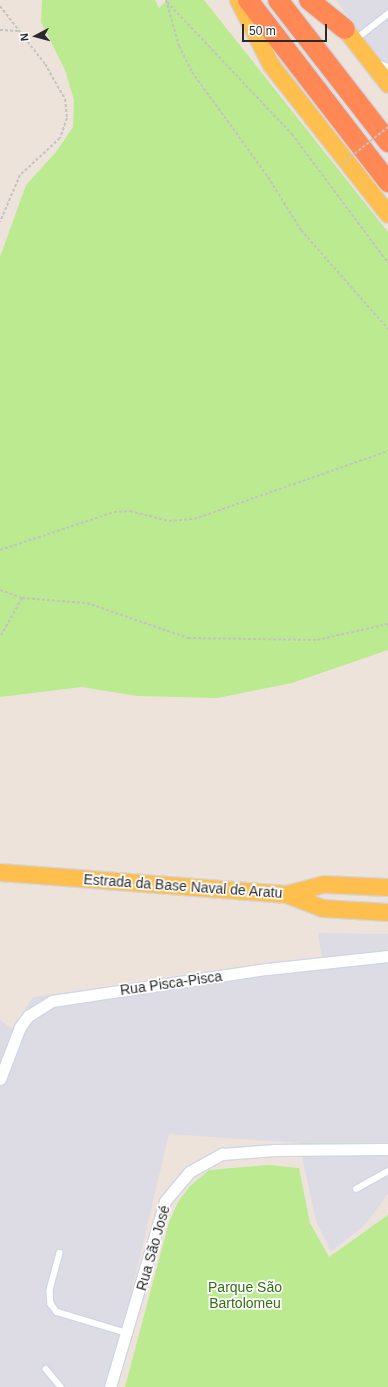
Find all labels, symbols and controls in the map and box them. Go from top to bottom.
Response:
north arrow [16,16,56,56]
scale bar [244,16,329,42]
text: 50 m [249,24,276,38]
text: N [18,33,30,42]
street label: Estrada da Base Naval de Aratu [83,871,283,901]
street label: Rua Pisca-Pisca [119,968,223,998]
street label: Rua São José [133,1203,173,1293]
park label: Parque São Bartolomeu [208,1279,282,1312]

